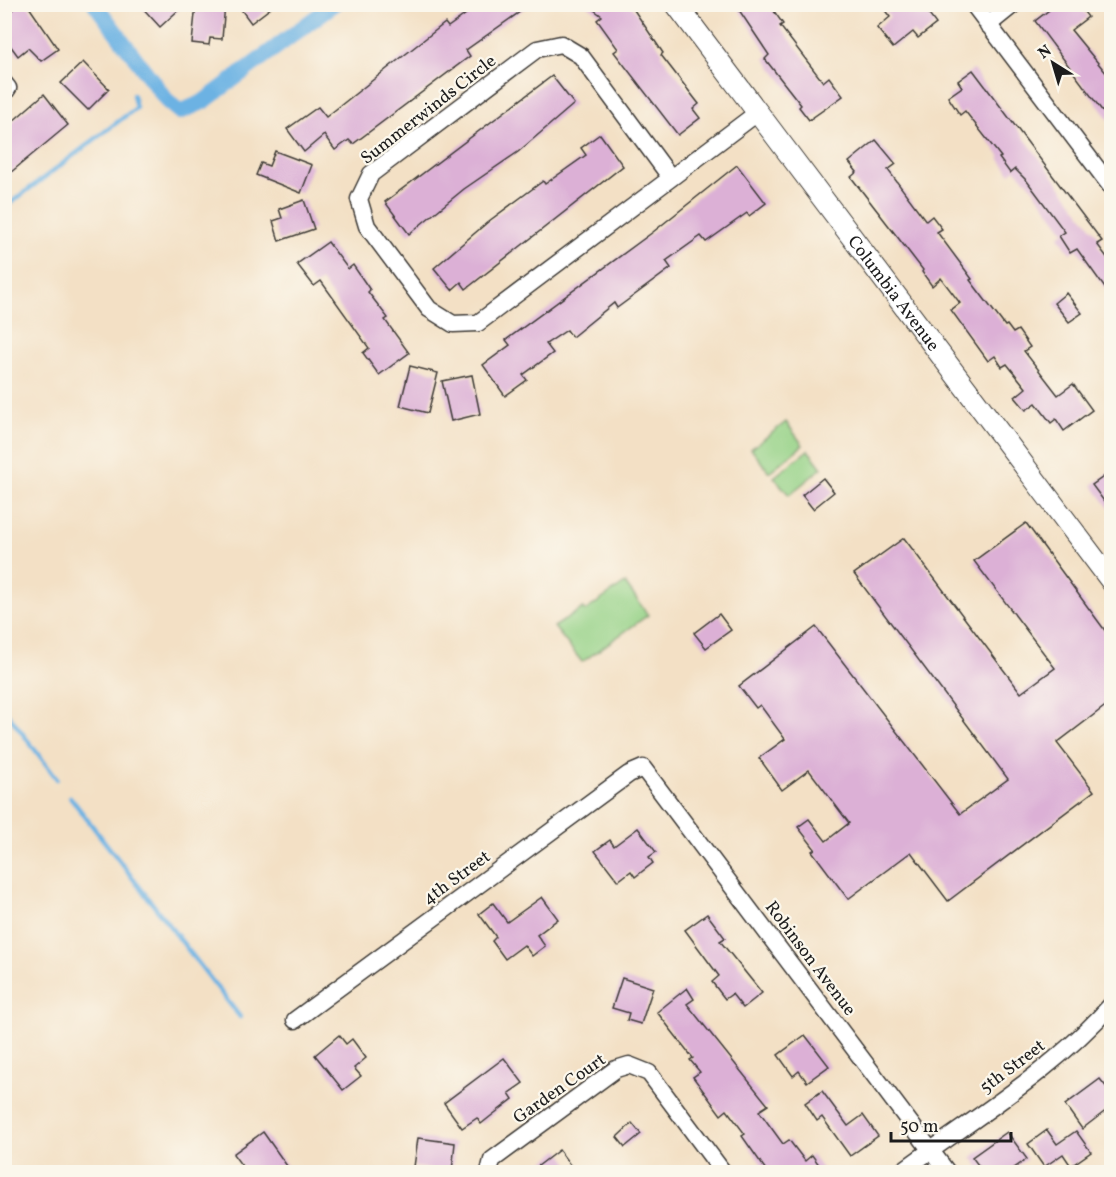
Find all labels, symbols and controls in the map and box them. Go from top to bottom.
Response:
north arrow [1023,33,1083,93]
text: N [1034,40,1057,65]
street label: Summerwinds Circle [356,49,502,171]
street label: Columbia Avenue [841,231,945,357]
street label: 4th Street [418,845,496,911]
street label: Robinson Avenue [758,896,861,1021]
street label: 5th Street [975,1034,1051,1100]
street label: Garden Court [508,1048,611,1130]
scale bar [891,1105,1011,1143]
text: 50 m [900,1115,939,1140]

